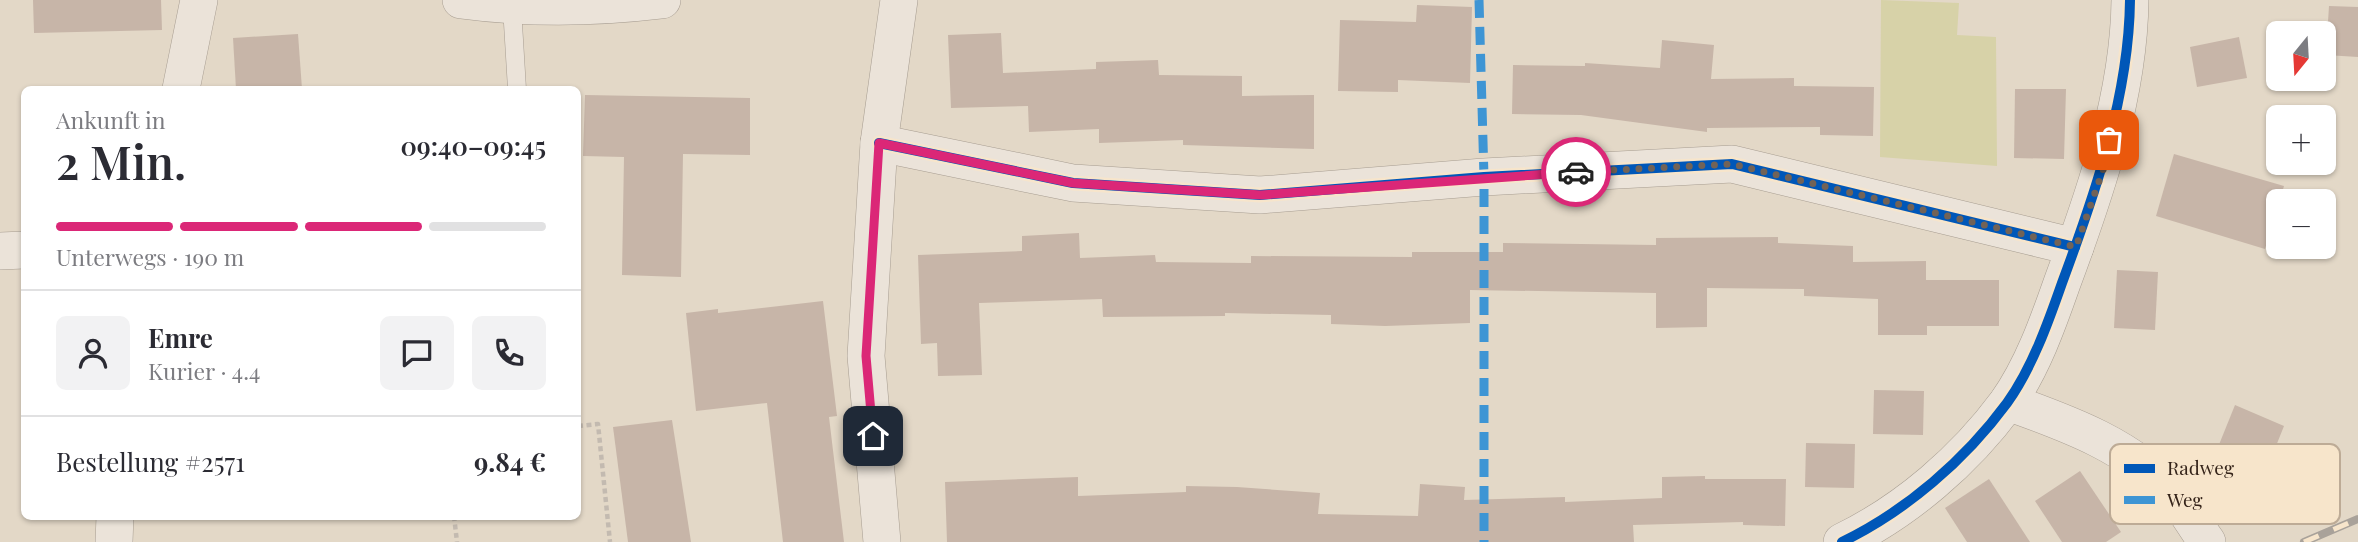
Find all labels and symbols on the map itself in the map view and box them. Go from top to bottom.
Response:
north arrow [2266,21,2336,91]
pin [2079,110,2139,170]
courier [1541,137,1611,207]
pin [843,406,903,466]
legend [2110,444,2340,524]
text: Radweg [2167,454,2234,480]
text: Weg [2166,486,2203,512]

